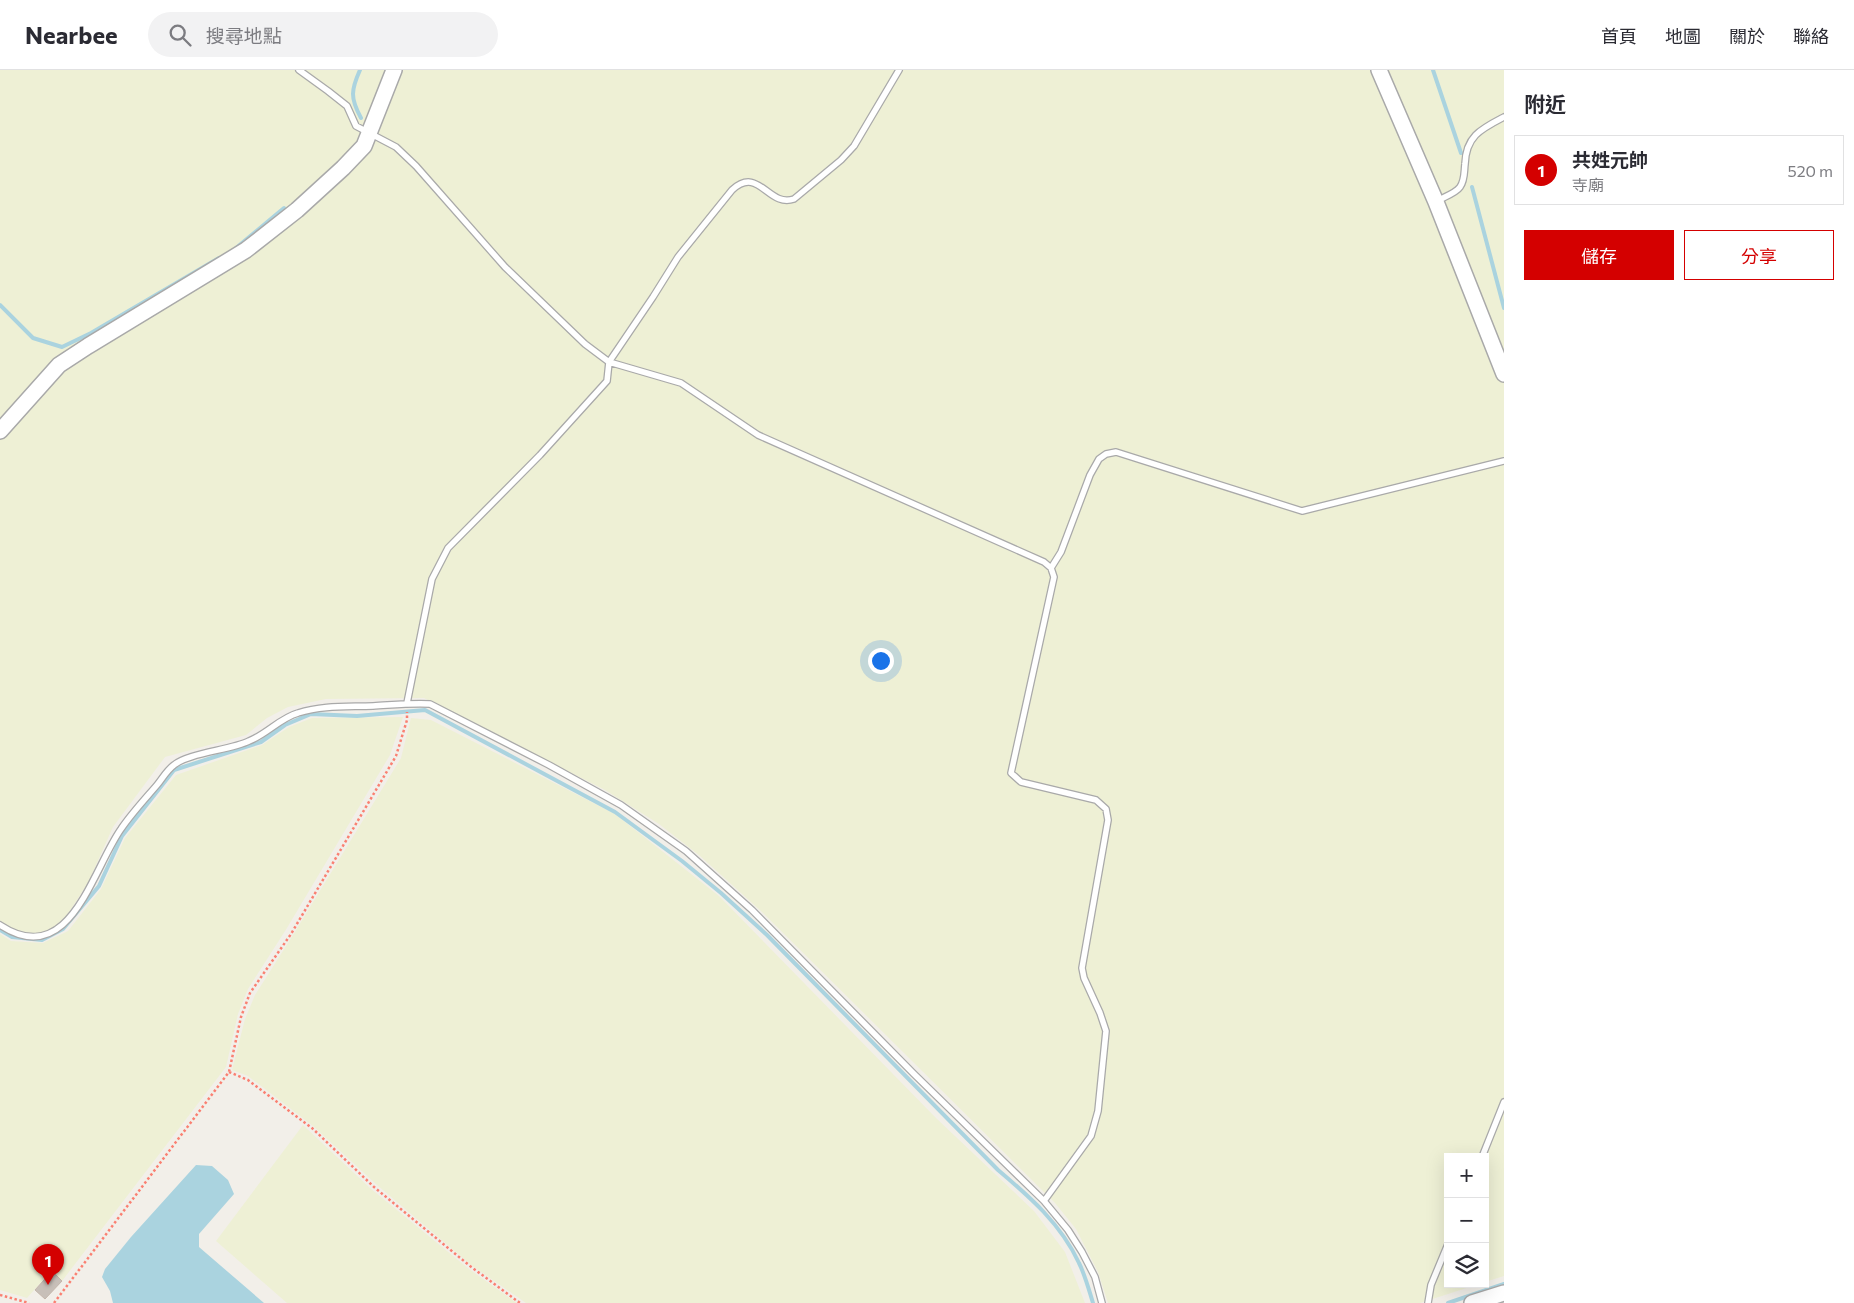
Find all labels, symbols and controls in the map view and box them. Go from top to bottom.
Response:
search box [148,12,498,57]
text: Nearbee [25,20,118,49]
icon: search [166,21,194,49]
text: 搜尋地點 [206,24,282,47]
text: 首頁 [1601,25,1637,47]
text: 地圖 [1665,25,1701,47]
text: 關於 [1729,25,1765,47]
text: 聯絡 [1793,25,1829,47]
text: 附近 [1524,91,1566,116]
text: 共姓元帥 [1572,148,1648,171]
text: 1 [1537,161,1545,180]
text: 520 m [1788,161,1833,180]
text: 寺廟 [1572,175,1604,194]
button: 儲存 [1524,230,1674,280]
button: 分享 [1684,230,1834,280]
your location [868,648,894,674]
map controls [1444,1153,1489,1288]
button: + [1444,1153,1489,1198]
button: − [1444,1198,1489,1243]
button: layers [1444,1243,1489,1288]
pin: 1 [32,1244,64,1285]

